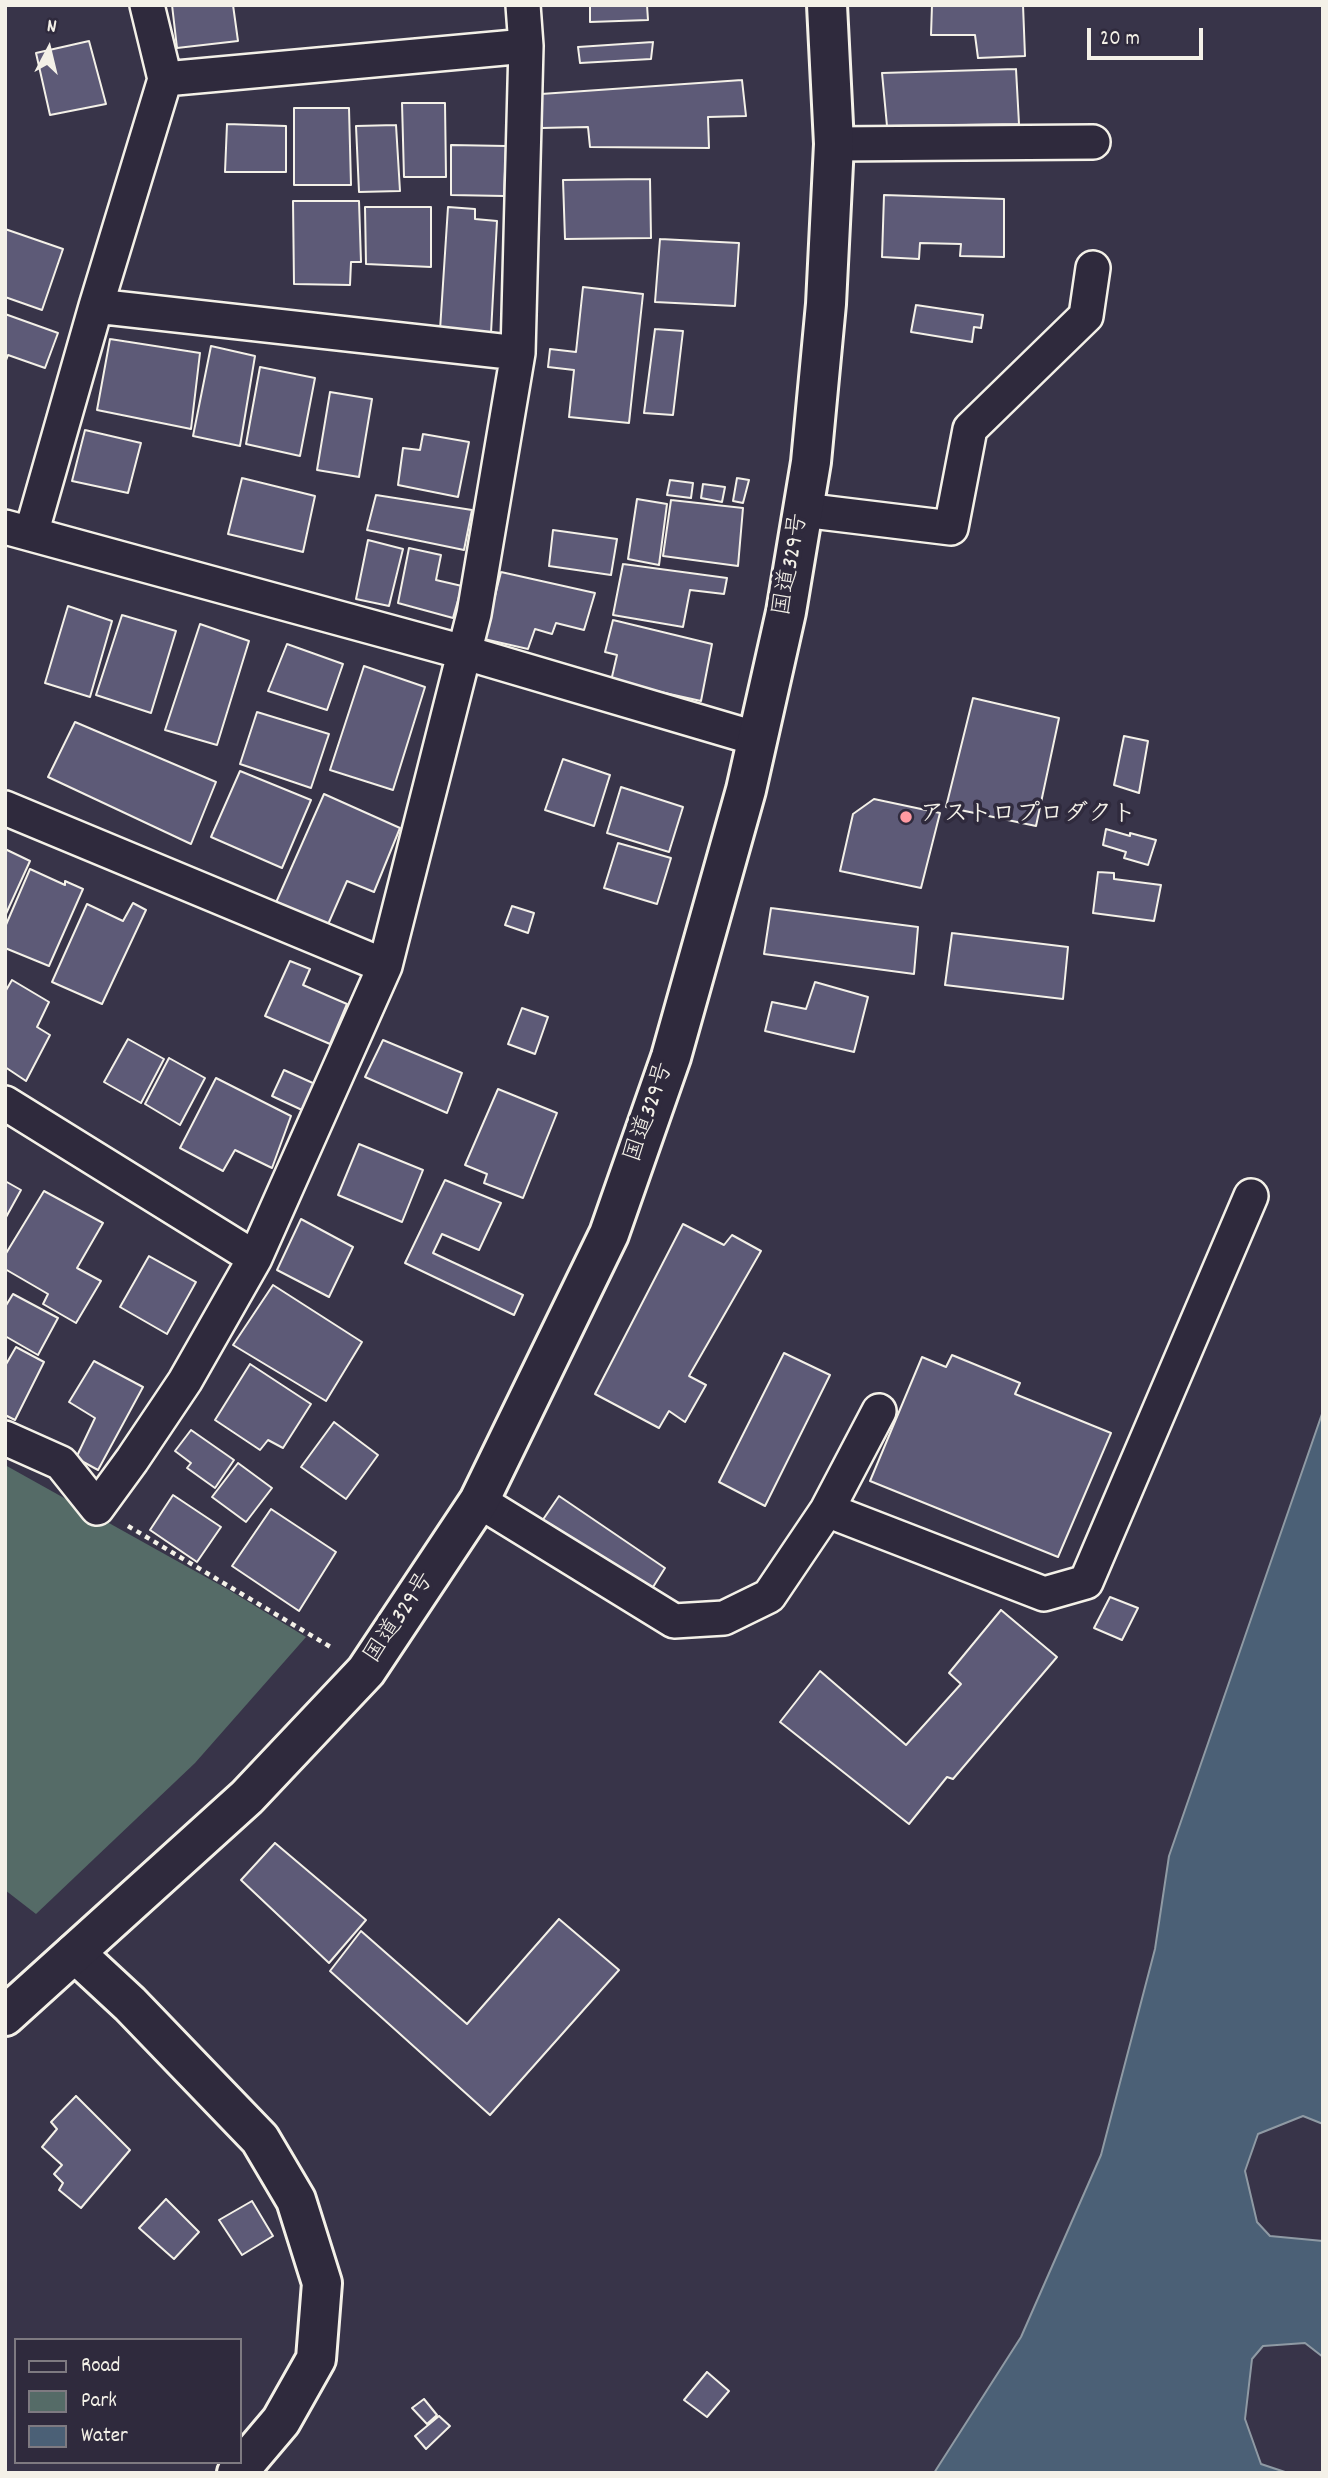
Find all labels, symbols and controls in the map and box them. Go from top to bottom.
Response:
north arrow [14,14,84,84]
text: N [45,14,58,42]
scale bar [1090,14,1206,58]
text: 20 m [1100,25,1140,55]
street label: 国道329号 [770,511,816,619]
place label: アストロプロダクト [920,803,1136,831]
marker: アストロプロダクト [898,809,914,825]
street label: 国道329号 [620,1059,682,1167]
street label: 国道329号 [360,1568,442,1670]
legend [14,2338,242,2464]
text: Road [81,2352,120,2382]
text: Park [81,2387,117,2417]
text: Water [81,2422,128,2452]

